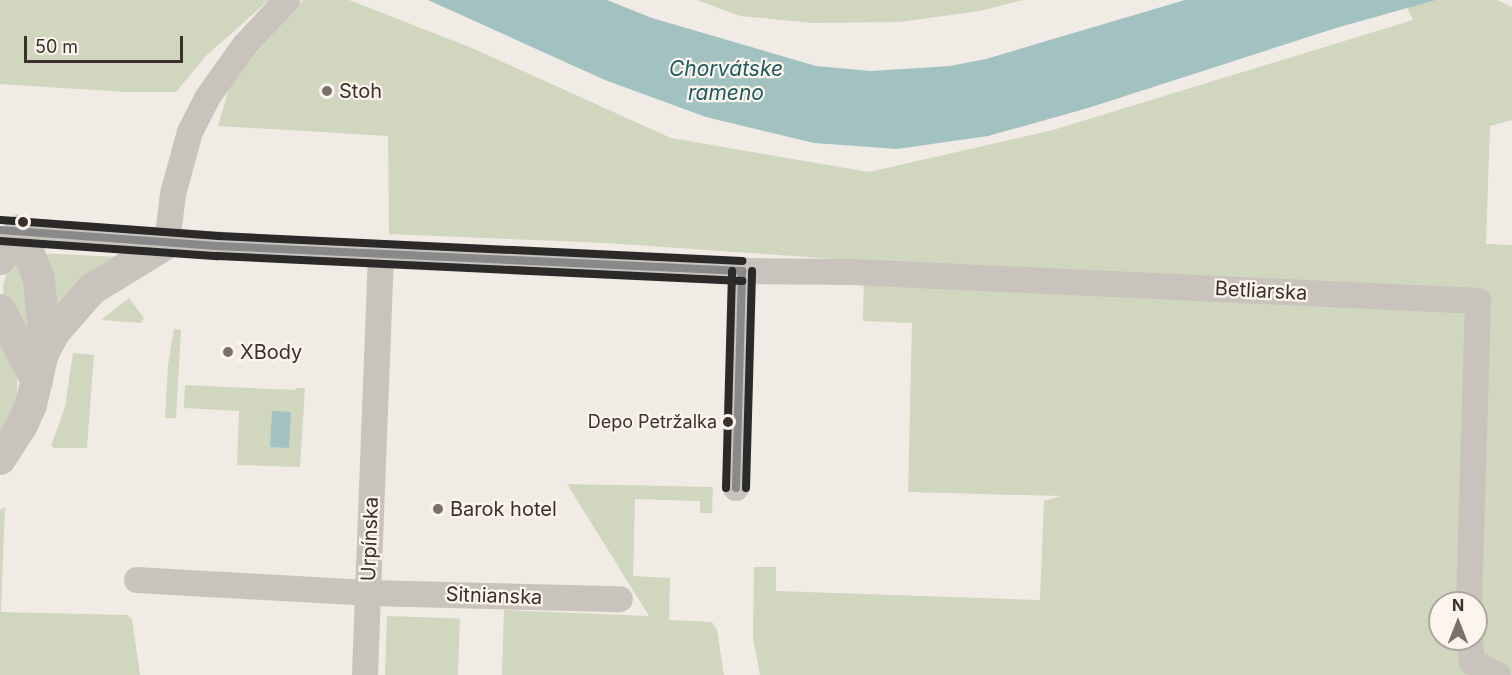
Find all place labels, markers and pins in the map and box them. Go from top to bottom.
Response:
place label: Stoh [339,79,382,103]
marker: Stoh [320,84,334,98]
unlabelled marker [17,216,29,228]
place label: XBody [240,340,302,364]
marker: XBody [221,345,235,359]
place label: Depo Petržalka [588,411,717,433]
marker: Depo Petržalka [722,416,734,428]
place label: Barok hotel [450,497,557,521]
marker: Barok hotel [431,502,445,516]

